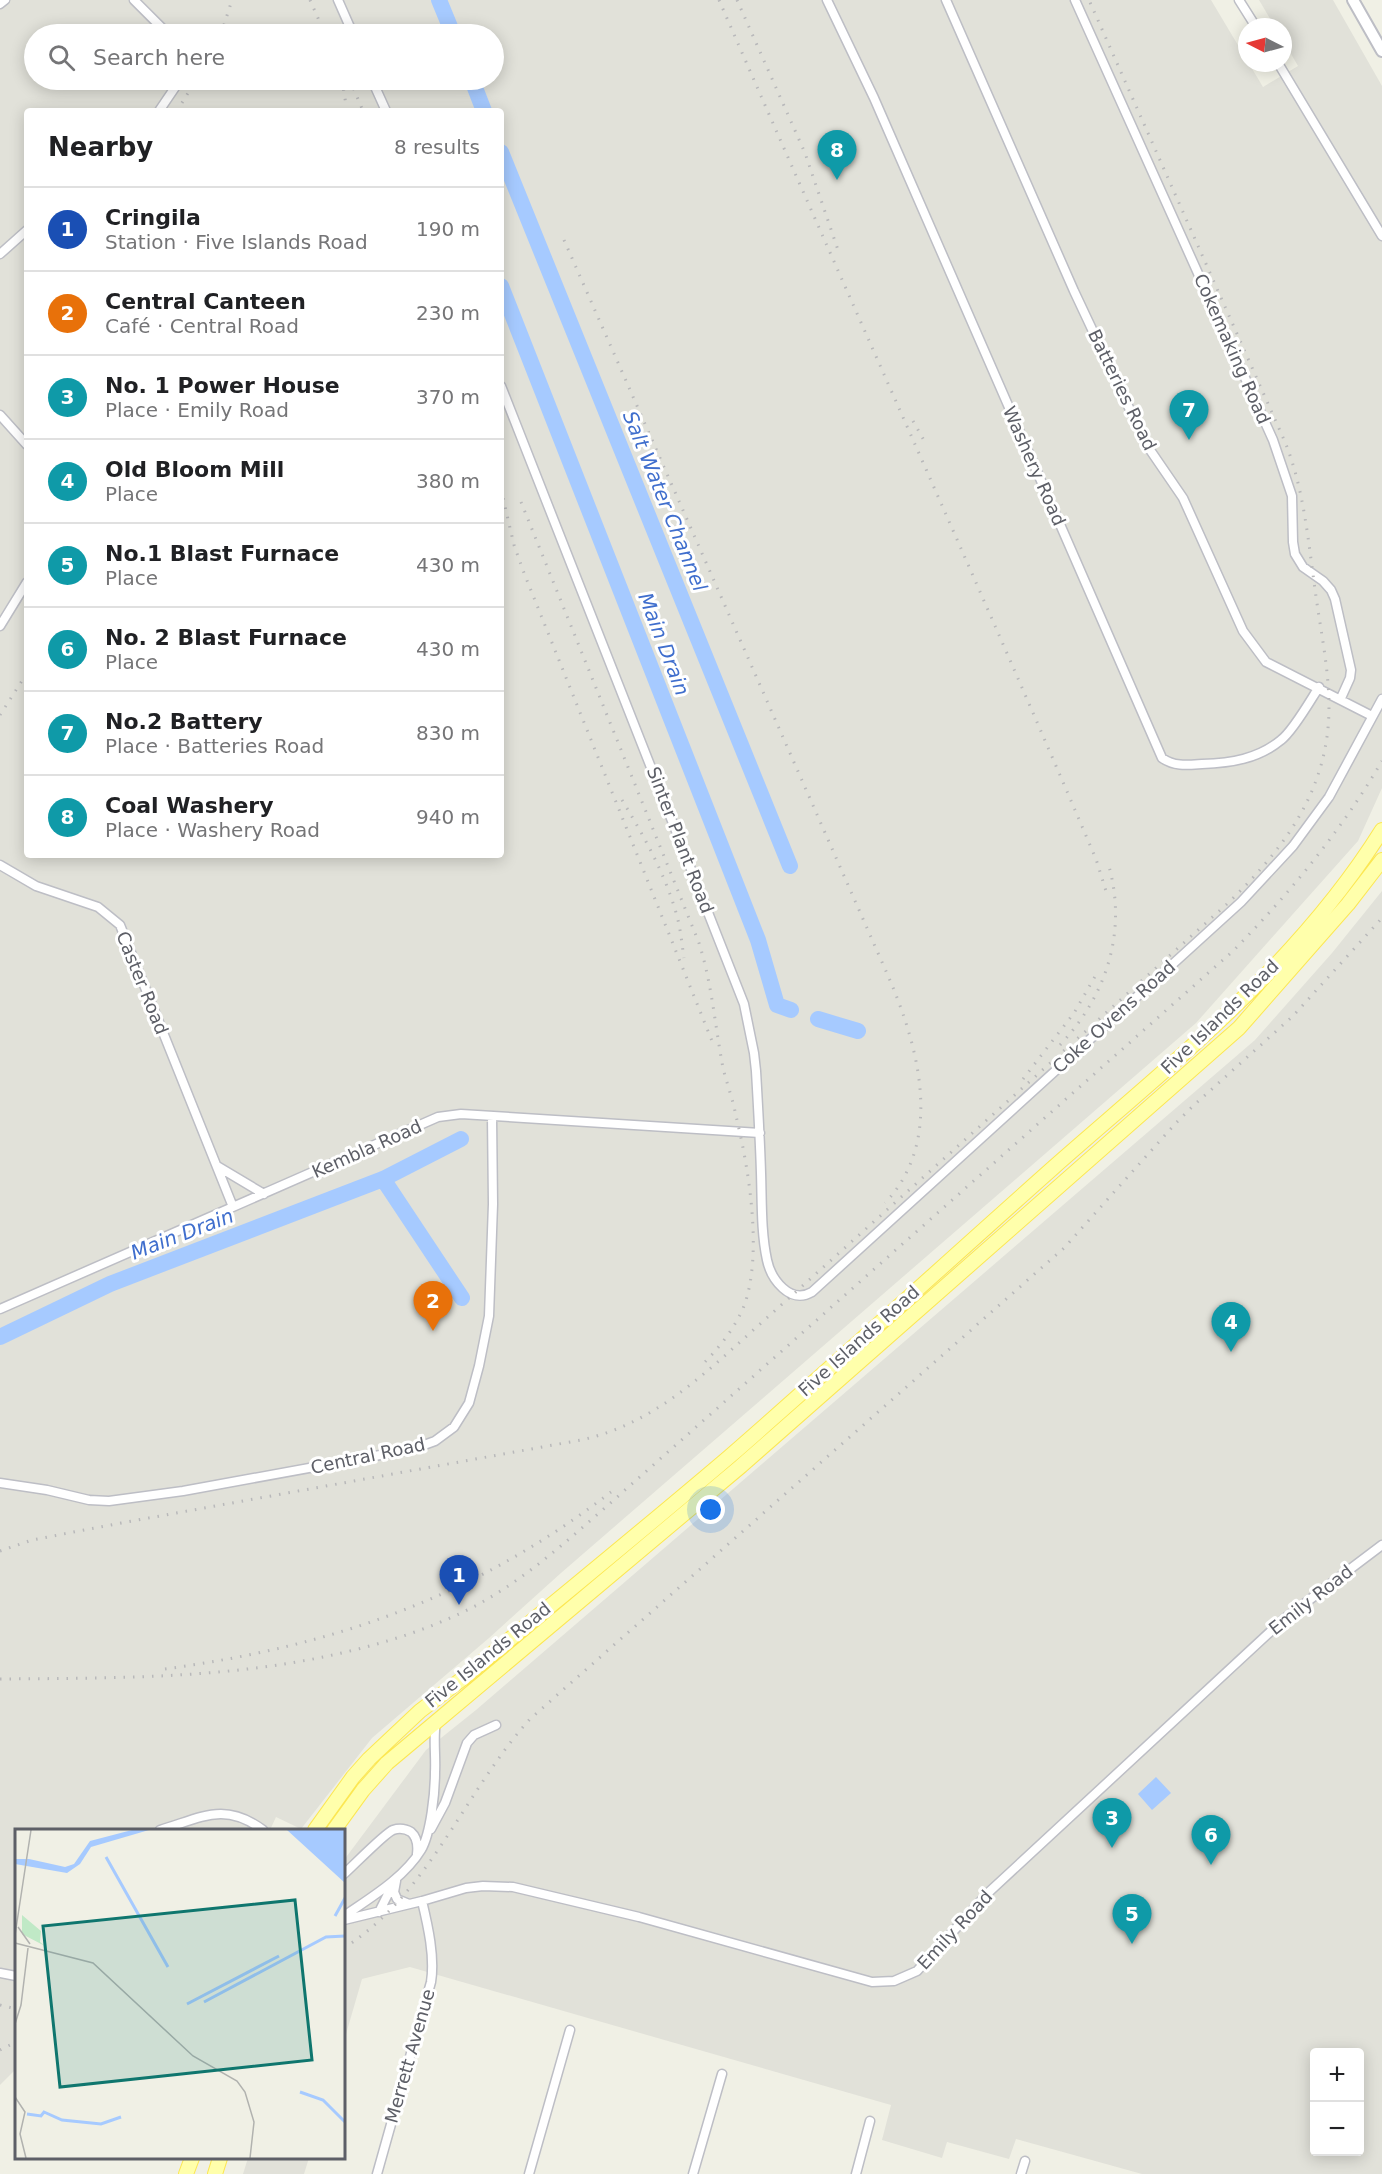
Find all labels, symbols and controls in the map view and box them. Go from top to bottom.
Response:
north arrow [1238,18,1292,72]
search box [24,24,504,90]
icon: search [45,41,78,74]
text: Search here [93,45,225,70]
pin: 8 [818,130,856,180]
text: Nearby [48,132,153,162]
text: 8 results [394,135,480,159]
text: Cringila [105,205,201,230]
text: 1 [61,217,74,241]
text: 190 m [416,217,480,241]
text: Station · Five Islands Road [105,230,368,254]
street label: Cokemaking Road [1190,270,1275,427]
text: Central Canteen [105,289,306,314]
text: 2 [61,301,74,325]
text: 230 m [416,301,480,325]
text: Café · Central Road [105,314,299,338]
street label: Batteries Road [1084,326,1161,454]
text: No. 1 Power House [105,373,340,398]
text: 3 [61,385,74,409]
text: 370 m [416,385,480,409]
pin: 7 [1170,390,1208,440]
text: Place · Emily Road [105,398,289,422]
street label: Washery Road [999,403,1070,529]
water label: Salt Water Channel [618,407,712,595]
text: Old Bloom Mill [105,457,284,482]
text: 4 [61,469,74,493]
text: 380 m [416,469,480,493]
text: Place [105,482,158,506]
text: No.1 Blast Furnace [105,541,339,566]
text: 5 [61,553,74,577]
text: 430 m [416,553,480,577]
text: Place [105,566,158,590]
water label: Main Drain [633,589,695,699]
text: No. 2 Blast Furnace [105,625,347,650]
text: 6 [61,637,74,661]
text: 430 m [416,637,480,661]
text: Place [105,650,158,674]
text: No.2 Battery [105,709,263,734]
text: 7 [61,721,74,745]
text: 830 m [416,721,480,745]
text: Place · Batteries Road [105,734,324,758]
street label: Sinter Plant Road [643,764,718,916]
text: Coal Washery [105,793,274,818]
text: 8 [61,805,74,829]
text: 940 m [416,805,480,829]
text: Place · Washery Road [105,818,320,842]
street label: Caster Road [112,928,173,1037]
street label: Five Islands Road [1156,955,1283,1078]
street label: Coke Ovens Road [1048,956,1179,1077]
street label: Kembla Road [309,1115,425,1182]
water label: Main Drain [127,1203,237,1265]
street label: Five Islands Road [794,1281,923,1400]
pin: 2 [414,1282,452,1331]
pin: 4 [1212,1302,1250,1352]
street label: Central Road [309,1433,427,1478]
your location [696,1495,725,1524]
pin: 1 [440,1556,478,1605]
street label: Emily Road [1265,1560,1357,1639]
street label: Five Islands Road [421,1598,555,1712]
pin: 3 [1092,1798,1132,1848]
pin: 6 [1192,1816,1230,1865]
inset map [15,1829,345,2159]
street label: Emily Road [913,1886,997,1974]
pin: 5 [1112,1894,1152,1944]
street label: Merrett Avenue [380,1986,439,2125]
map controls [1310,2048,1364,2156]
button: + [1310,2048,1364,2102]
button: − [1310,2102,1364,2156]

